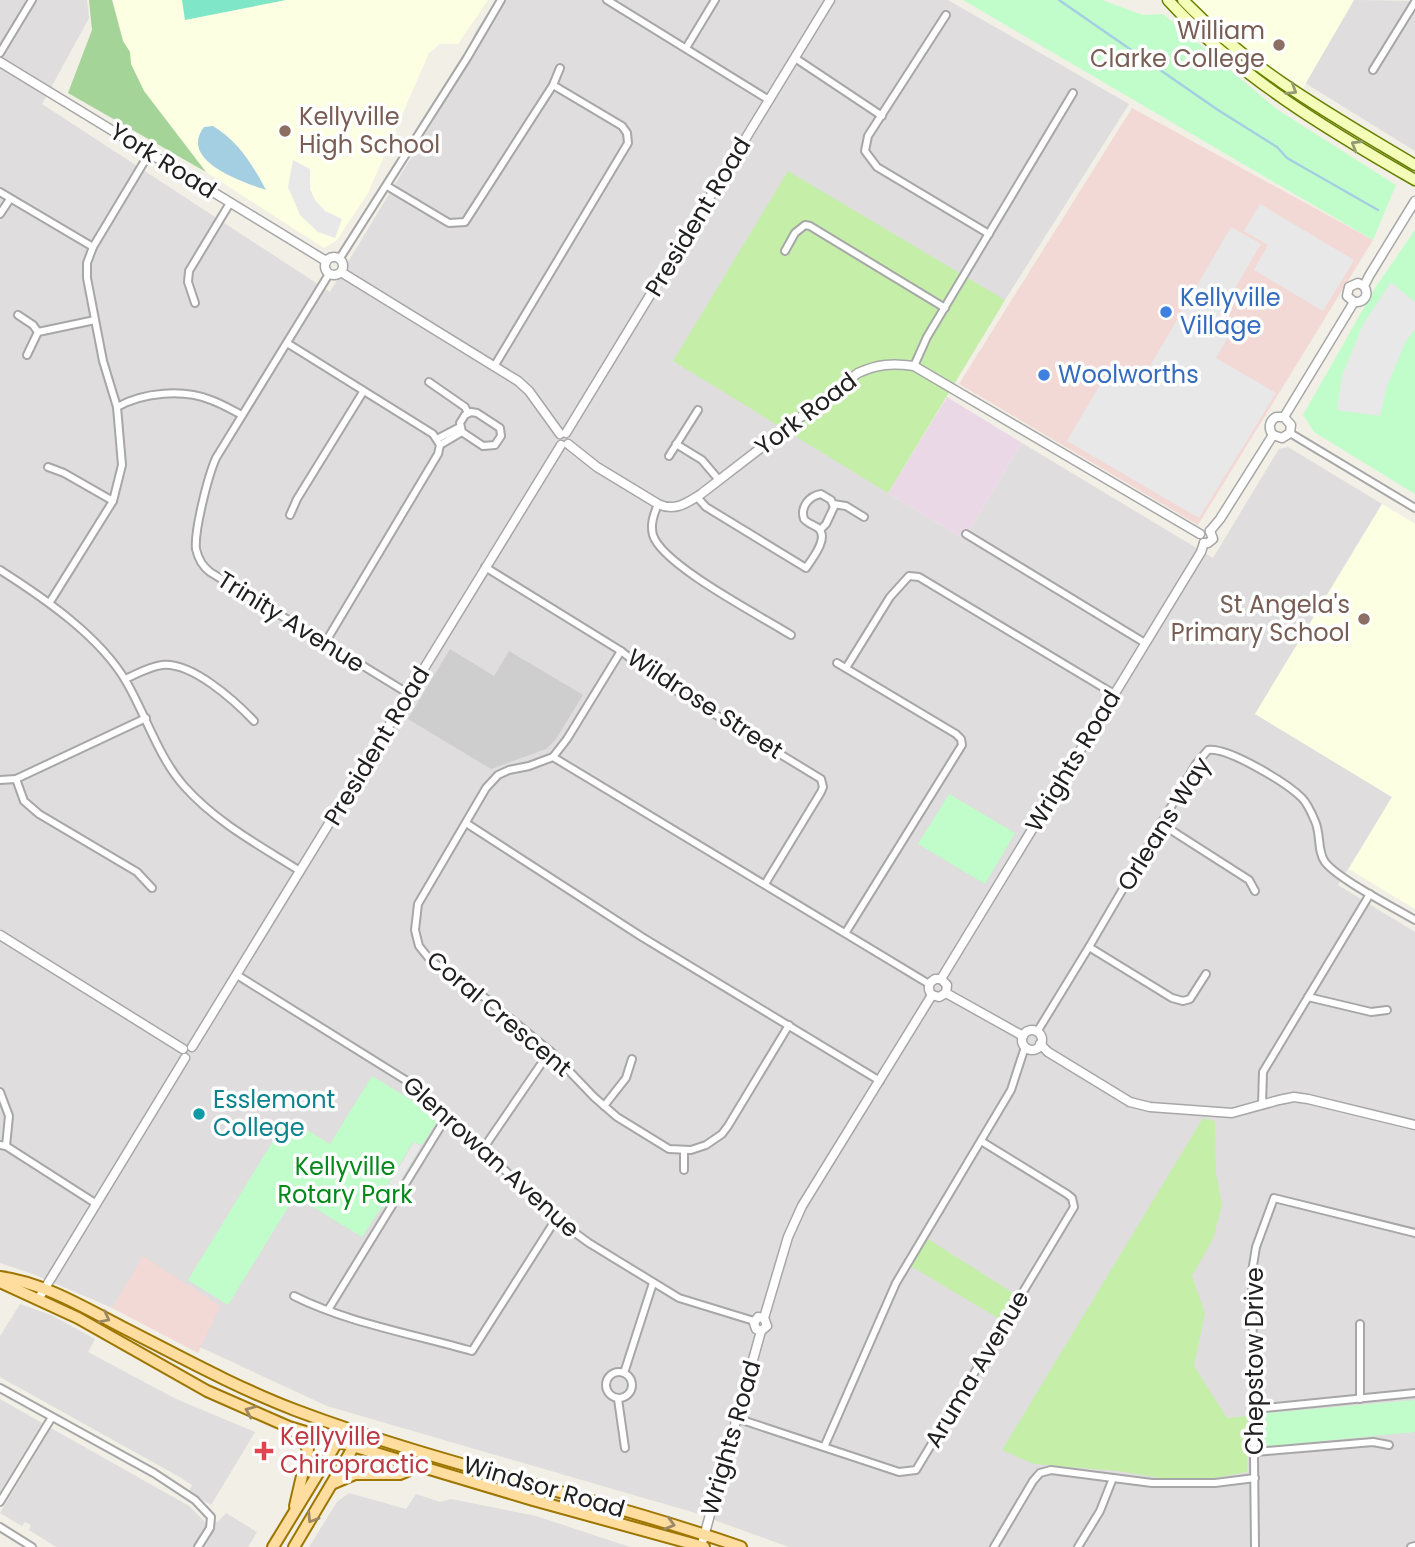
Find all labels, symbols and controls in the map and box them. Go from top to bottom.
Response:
place label: William Clarke College [1090,14,1265,75]
marker: William Clarke College [1271,37,1287,53]
one-way arrow [1284,82,1297,95]
place label: Kellyville High School [299,100,440,161]
street label: York Road [104,115,223,206]
marker: Kellyville High School [277,123,293,139]
street label: President Road [637,131,758,302]
one-way arrow [1351,140,1364,153]
place label: Kellyville Village [1180,281,1281,342]
marker: Kellyville Village [1158,304,1174,320]
place label: Woolworths [1058,358,1199,391]
street label: York Road [748,364,863,463]
marker: Woolworths [1036,367,1052,383]
street label: Trinity Avenue [211,563,371,680]
place label: St Angela's Primary School [1171,588,1350,649]
marker: St Angela's Primary School [1356,611,1372,627]
street label: Wildrose Street [621,641,790,766]
street label: President Road [316,660,437,831]
street label: Wrights Road [1017,684,1128,838]
street label: Orleans Way [1109,750,1218,897]
street label: Coral Crescent [420,943,579,1084]
street label: Glenrowan Avenue [396,1068,587,1245]
place label: Esslemont College [213,1083,335,1144]
marker: Esslemont College [191,1106,207,1122]
park label: Kellyville Rotary Park [277,1150,413,1211]
street label: Chepstow Drive [1238,1267,1271,1455]
street label: Aruma Avenue [917,1284,1037,1454]
one-way arrow [98,1310,110,1324]
street label: Wrights Road [693,1356,768,1519]
one-way arrow [244,1405,256,1419]
place label: Kellyville Chiropractic [280,1420,429,1481]
marker: Kellyville Chiropractic [254,1441,274,1461]
street label: Windsor Road [460,1448,629,1525]
one-way arrow [307,1511,320,1524]
one-way arrow [664,1515,676,1530]

